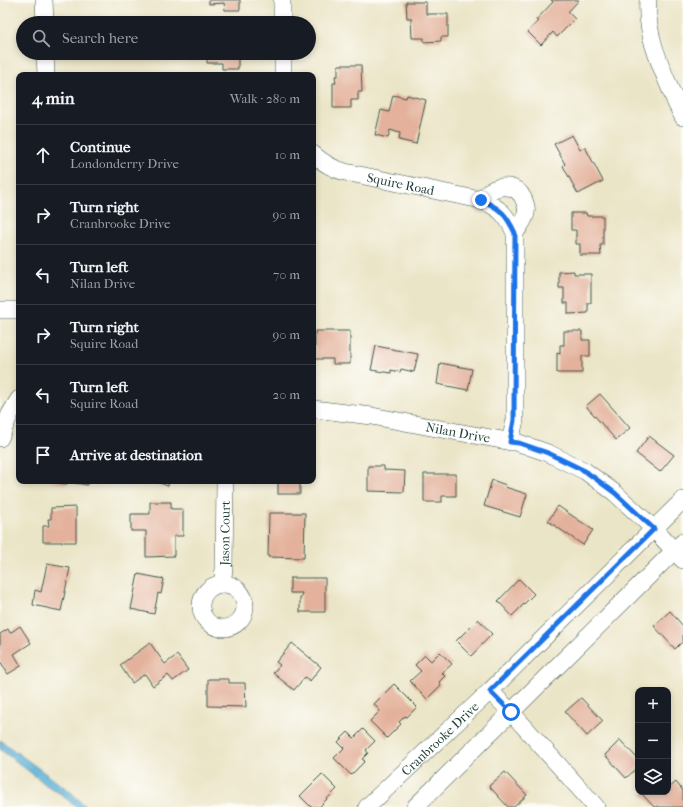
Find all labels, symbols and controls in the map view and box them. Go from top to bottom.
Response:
search box [16,16,316,60]
icon: search [30,27,52,49]
text: Search here [62,29,138,47]
text: 4 min [32,88,75,108]
text: Walk · 280 m [230,91,300,106]
text: Continue [70,138,130,156]
icon: ahead [32,144,54,166]
text: 10 m [275,147,300,162]
text: Londonderry Drive [70,156,179,171]
street label: Squire Road [366,170,437,198]
route end [472,191,490,209]
text: Turn right [70,198,139,216]
icon: right [32,204,54,226]
text: 90 m [272,207,300,222]
text: Cranbrooke Drive [70,216,170,231]
text: Turn left [70,258,128,276]
icon: left [32,264,54,286]
text: 70 m [273,267,300,282]
text: Nilan Drive [70,276,135,291]
text: Turn right [70,318,139,336]
icon: right [32,324,54,346]
text: 90 m [272,327,300,342]
text: Squire Road [70,336,138,351]
text: Turn left [70,378,128,396]
icon: left [32,384,54,406]
text: 20 m [273,387,300,402]
text: Squire Road [70,396,138,411]
street label: Nilan Drive [425,419,492,446]
icon: arrive [32,444,54,466]
text: Arrive at destination [70,446,202,464]
street label: Jason Court [217,500,233,567]
map controls [635,687,671,795]
button: + [635,687,671,723]
street label: Cranbrooke Drive [398,698,482,779]
route start [502,703,520,721]
button: − [635,723,671,759]
button: layers [635,759,671,795]

